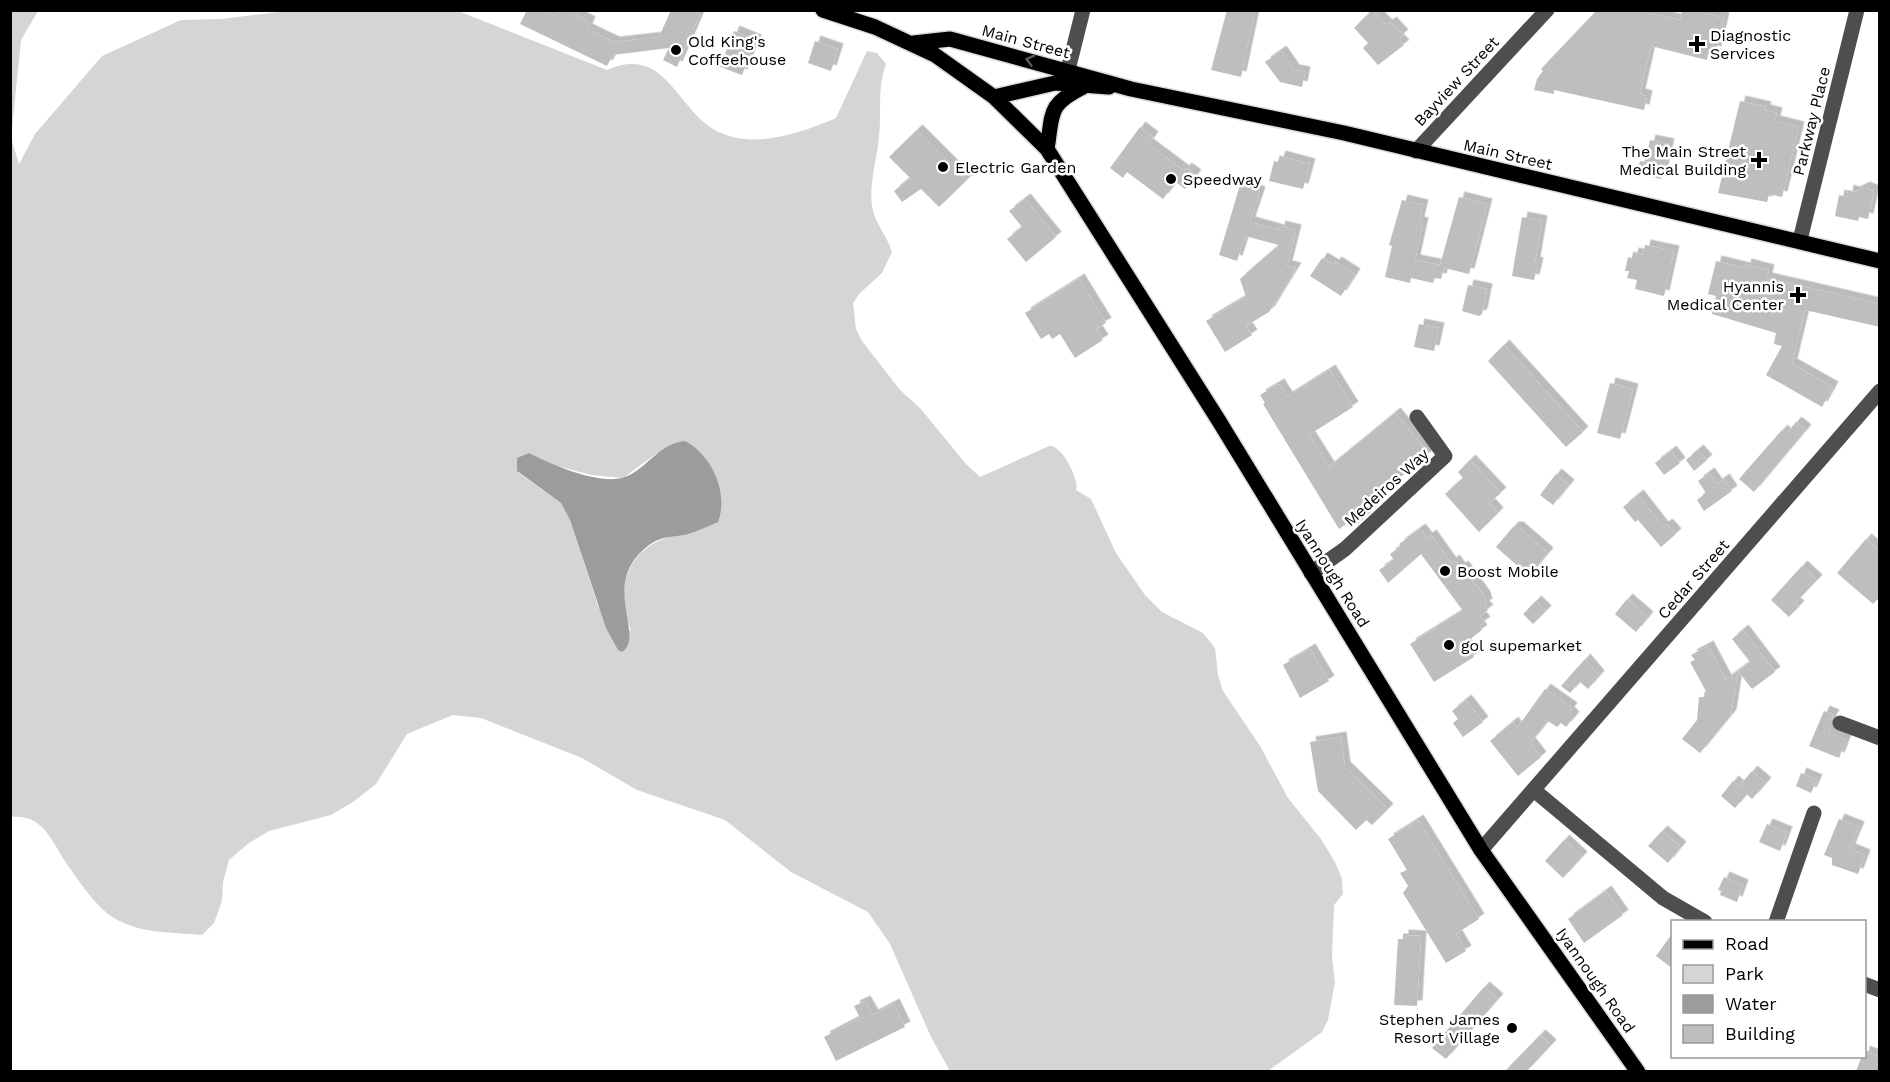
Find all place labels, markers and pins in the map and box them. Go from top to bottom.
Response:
place label: Diagnostic Services [1710,26,1791,63]
place label: Old King's Coffeehouse [688,32,786,69]
marker: Diagnostic Services [1688,35,1706,53]
marker: Old King's Coffeehouse [669,43,683,57]
place label: The Main Street Medical Building [1619,142,1746,179]
marker: The Main Street Medical Building [1750,151,1768,169]
place label: Electric Garden [955,158,1076,177]
marker: Electric Garden [936,160,950,174]
place label: Speedway [1183,170,1262,189]
marker: Speedway [1164,172,1178,186]
place label: Hyannis Medical Center [1667,277,1784,314]
marker: Hyannis Medical Center [1789,286,1807,304]
place label: Boost Mobile [1457,562,1559,581]
marker: Boost Mobile [1438,564,1452,578]
place label: gol supemarket [1461,636,1582,655]
marker: gol supemarket [1442,638,1456,652]
place label: Stephen James Resort Village [1379,1010,1500,1047]
marker: Stephen James Resort Village [1505,1021,1519,1035]

